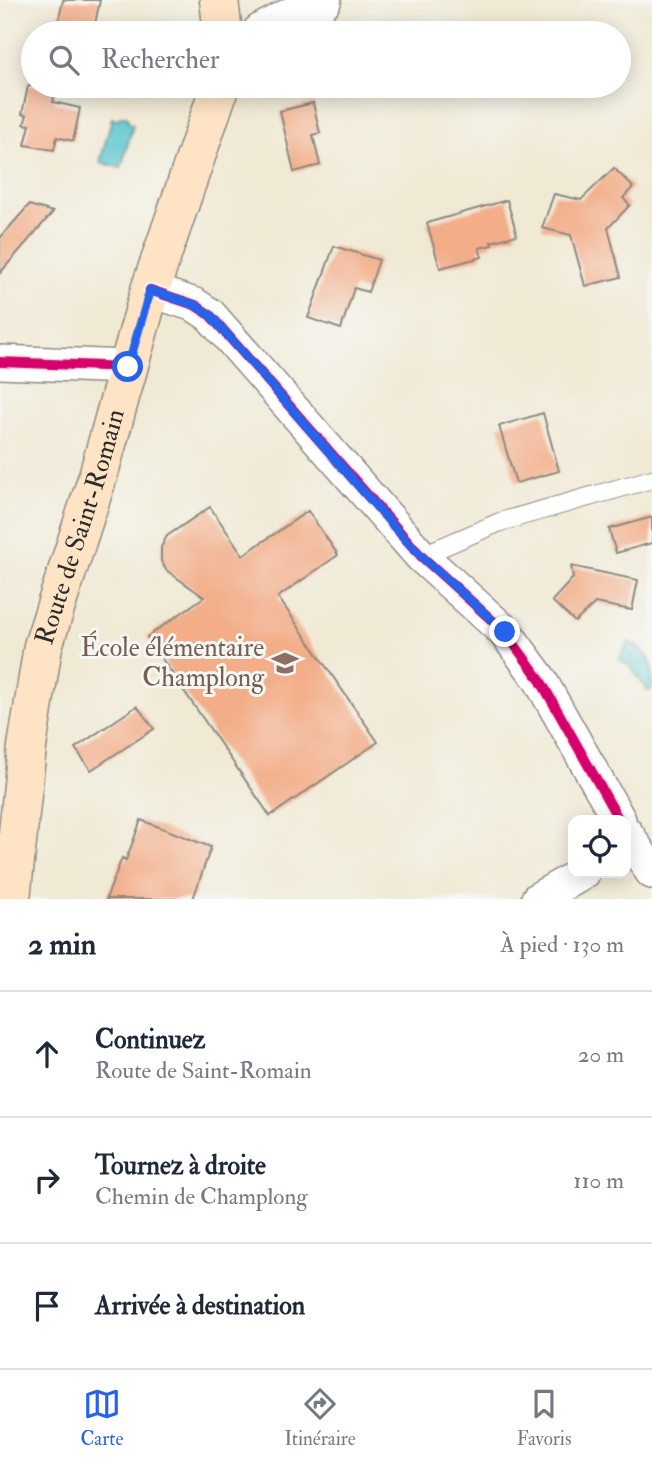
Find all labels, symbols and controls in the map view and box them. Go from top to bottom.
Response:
search box [21,21,631,98]
icon: search [45,41,83,79]
text: Rechercher [101,44,220,76]
route start [112,351,143,382]
street label: Route de Saint-Romain [29,405,132,649]
route end [489,616,520,647]
place label: École élémentaire Champlong [81,630,265,695]
school or university icon: École élémentaire Champlong [270,648,300,678]
map controls [568,815,631,878]
button: locate [568,815,631,878]
text: 2 min [28,926,96,963]
text: À pied · 130 m [500,930,624,959]
text: Continuez [95,1024,205,1056]
icon: ahead [28,1035,66,1073]
text: 20 m [578,1040,624,1069]
text: Route de Saint-Romain [95,1056,312,1085]
text: Tournez à droite [95,1150,266,1182]
icon: right [28,1161,66,1199]
text: 110 m [573,1166,624,1195]
text: Chemin de Champlong [95,1182,308,1211]
icon: arrive [28,1287,66,1325]
text: Arrivée à destination [95,1290,305,1322]
tab: Carte [81,1385,123,1451]
tab: Itinéraire [284,1385,356,1451]
tab: Favoris [517,1385,571,1451]

